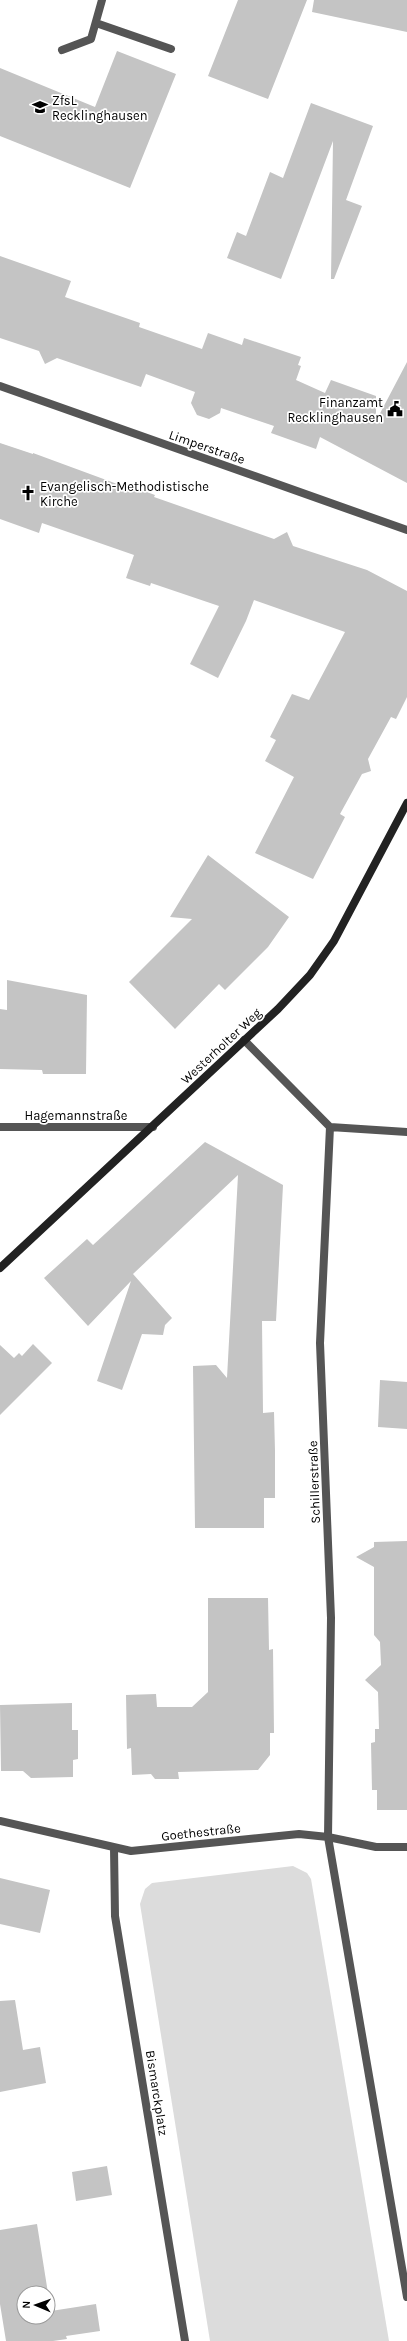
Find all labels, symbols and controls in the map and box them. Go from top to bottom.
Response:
place label: ZfsL Recklinghausen [52,93,148,123]
school or university icon: ZfsL Recklinghausen [31,98,49,116]
place label: Finanzamt Recklinghausen [287,395,383,425]
public building icon: Finanzamt Recklinghausen [386,400,404,418]
street label: Limperstraße [167,427,247,467]
place label: Evangelisch-Methodistische Kirche [40,479,209,509]
church icon: Evangelisch-Methodistische Kirche [19,484,37,502]
street label: Westerholter Weg [178,1005,265,1087]
street label: Hagemannstraße [24,1108,128,1123]
street label: Schillerstraße [305,1440,323,1524]
street label: Goethestraße [161,1820,242,1844]
street label: Bismarckplatz [143,2049,171,2137]
north arrow [16,2285,56,2325]
text: N [20,2300,33,2309]

